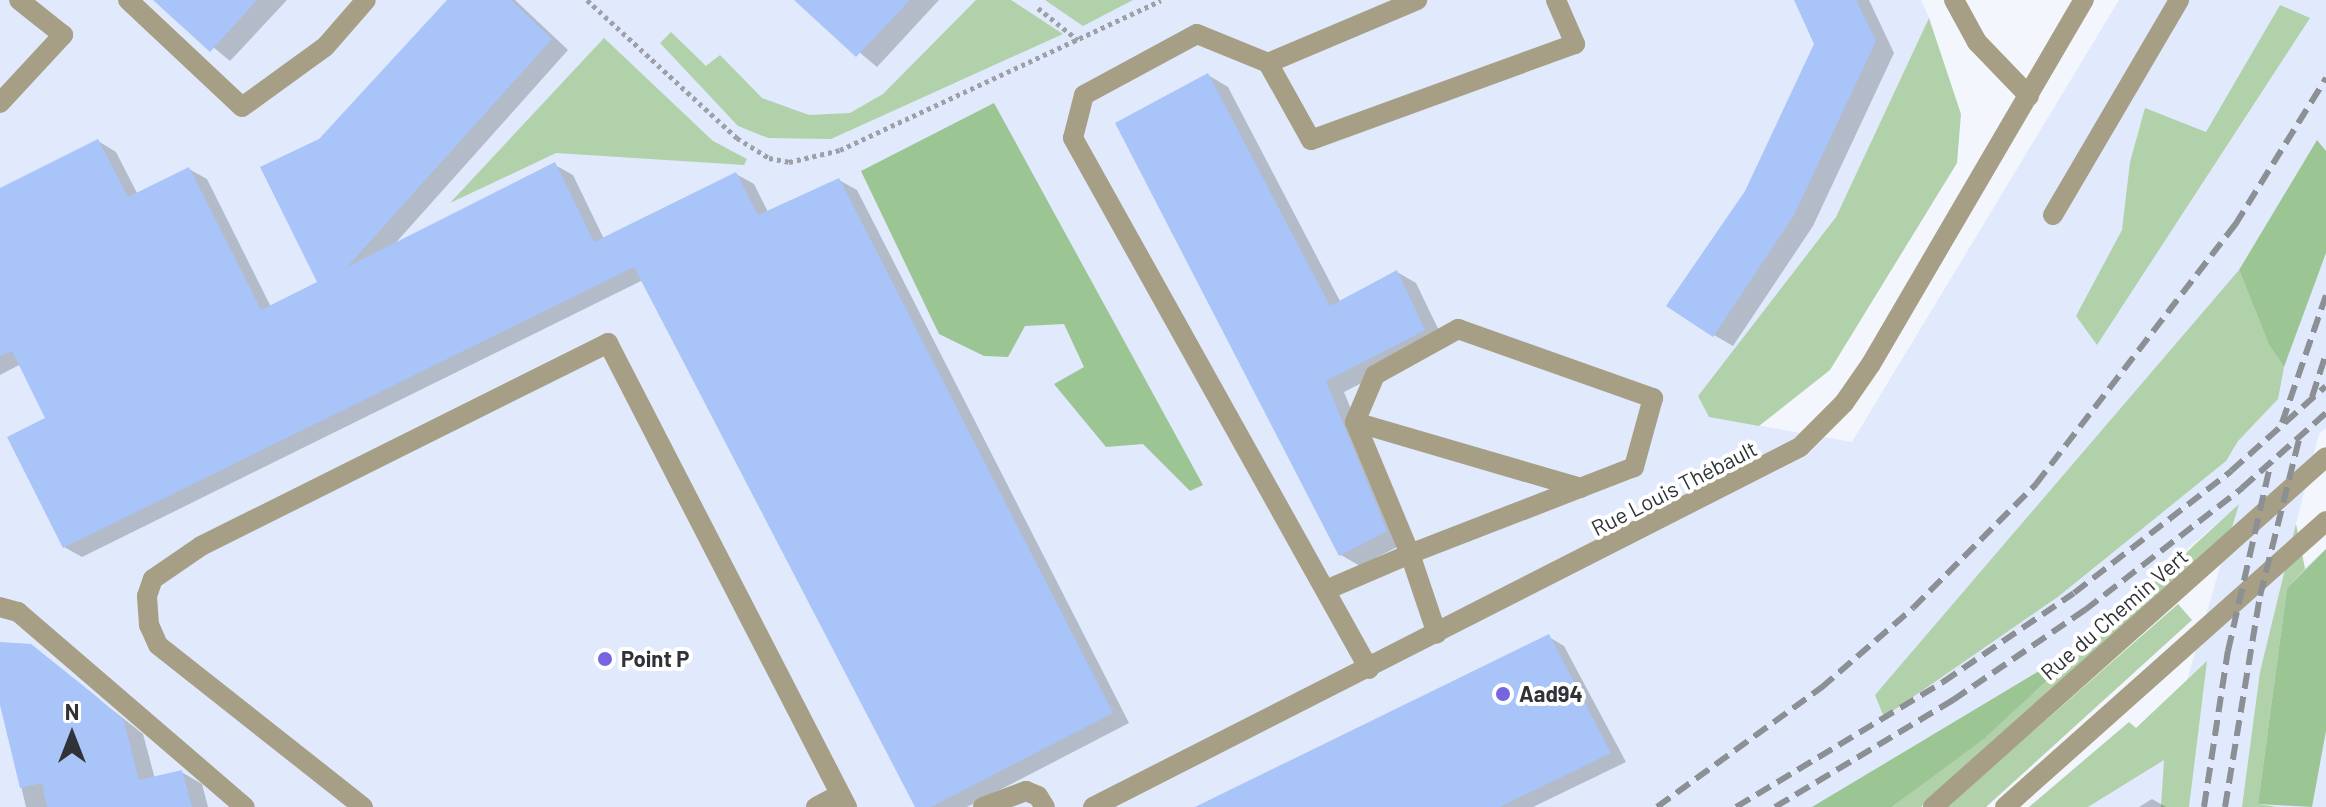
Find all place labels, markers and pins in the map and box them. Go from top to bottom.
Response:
place label: Point P [621,646,689,672]
marker: Point P [596,650,614,668]
place label: Aad94 [1519,681,1583,707]
marker: Aad94 [1494,685,1512,703]

